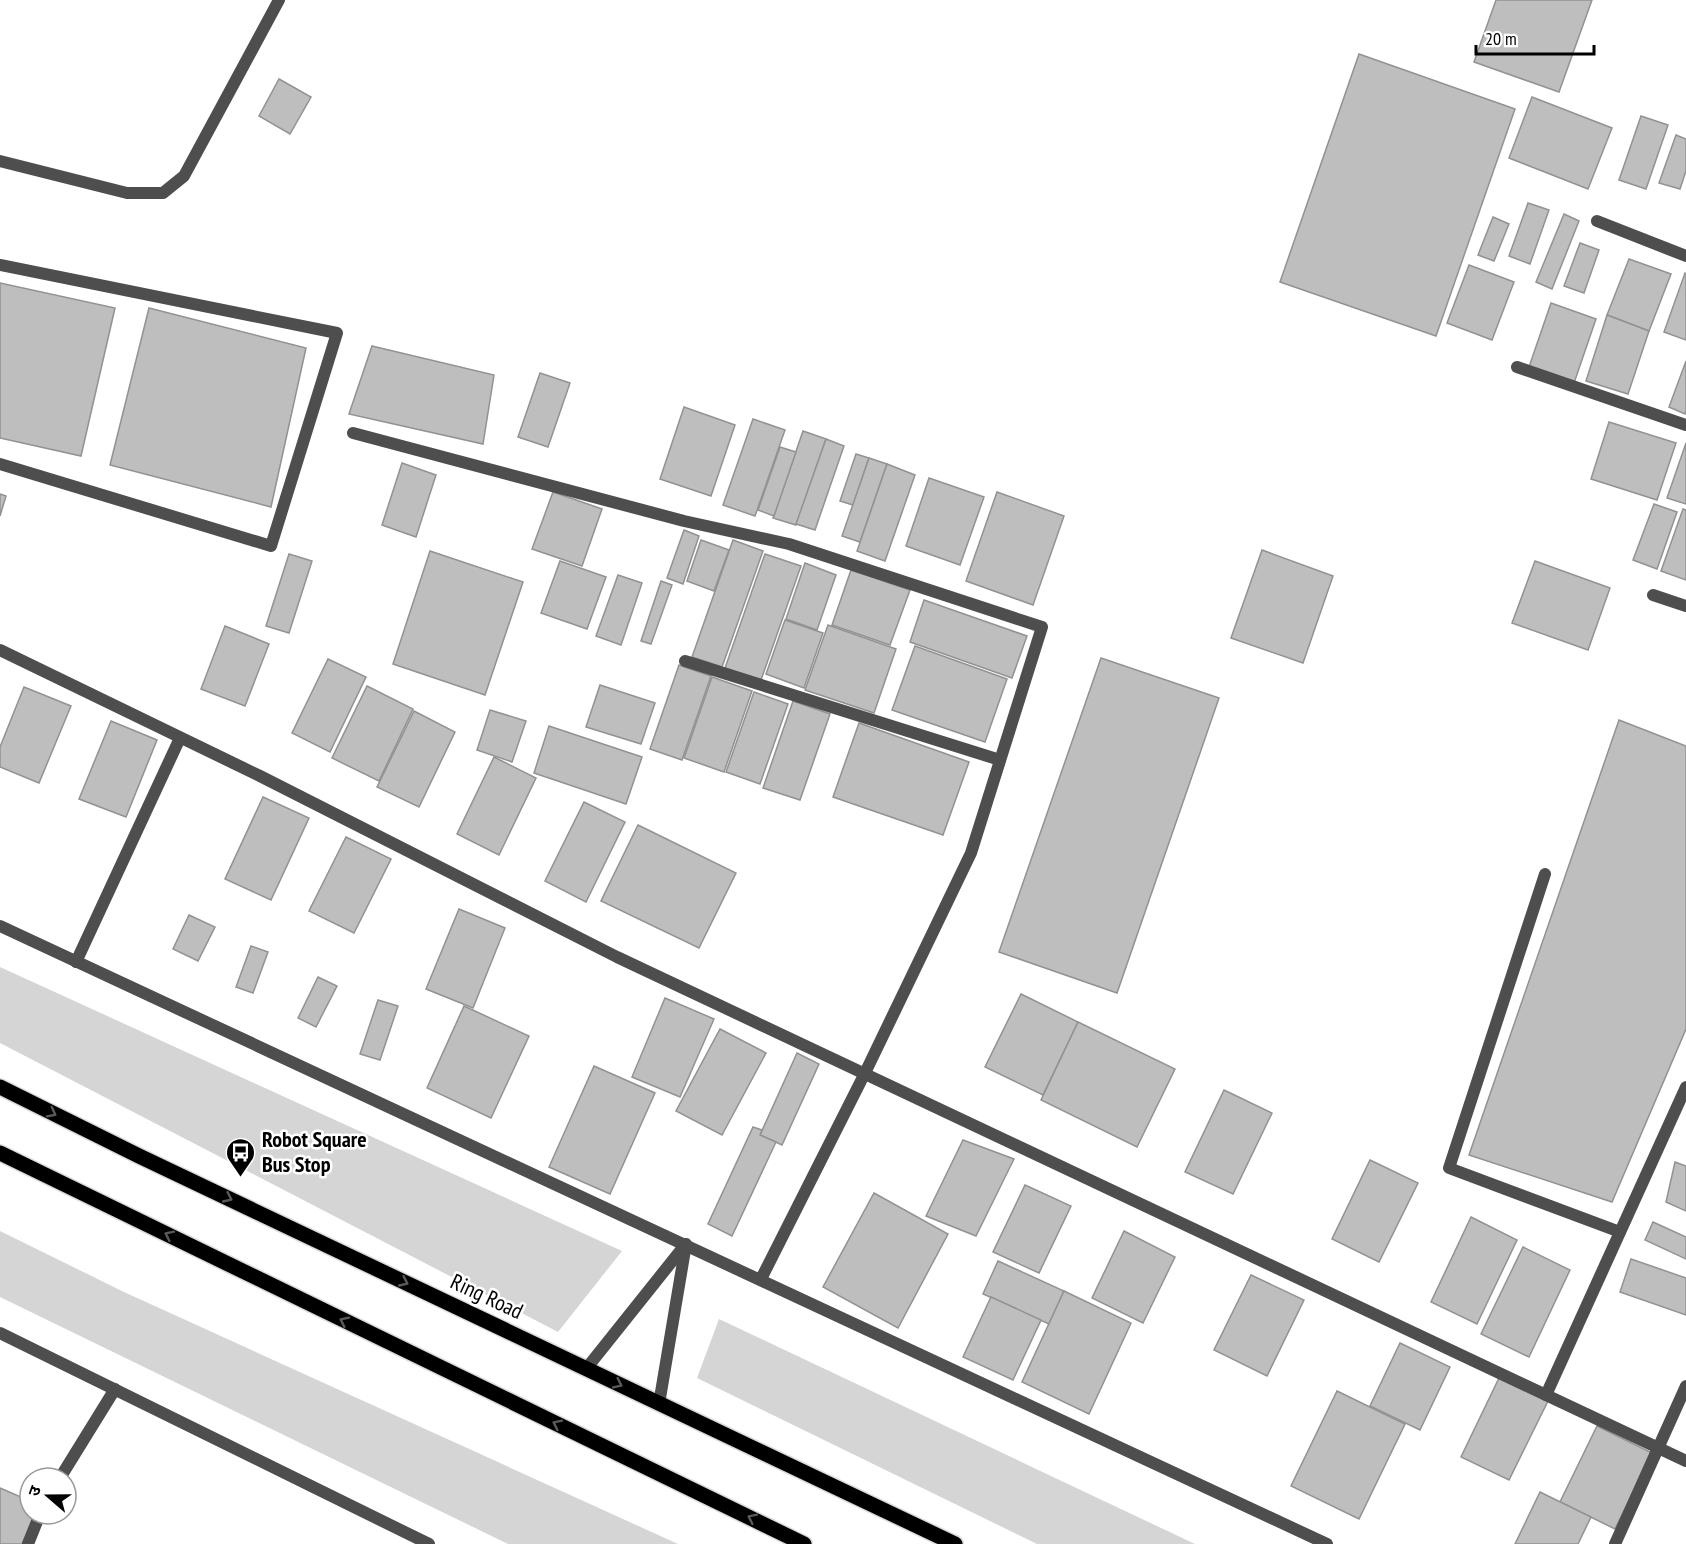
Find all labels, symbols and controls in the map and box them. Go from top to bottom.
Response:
scale bar [1476,18,1594,56]
text: 20 m [1485,27,1517,50]
one-way arrow [46,1106,57,1118]
place label: Robot Square Bus Stop [262,1125,367,1178]
bus stop icon: Robot Square Bus Stop [225,1136,257,1178]
one-way arrow [221,1191,232,1203]
one-way arrow [164,1231,175,1243]
street label: Ring Road [446,1267,528,1325]
one-way arrow [397,1275,408,1287]
one-way arrow [340,1316,351,1328]
one-way arrow [611,1376,622,1388]
one-way arrow [553,1420,564,1431]
north arrow [18,1466,78,1526]
text: उ [23,1482,45,1499]
one-way arrow [747,1514,758,1526]

